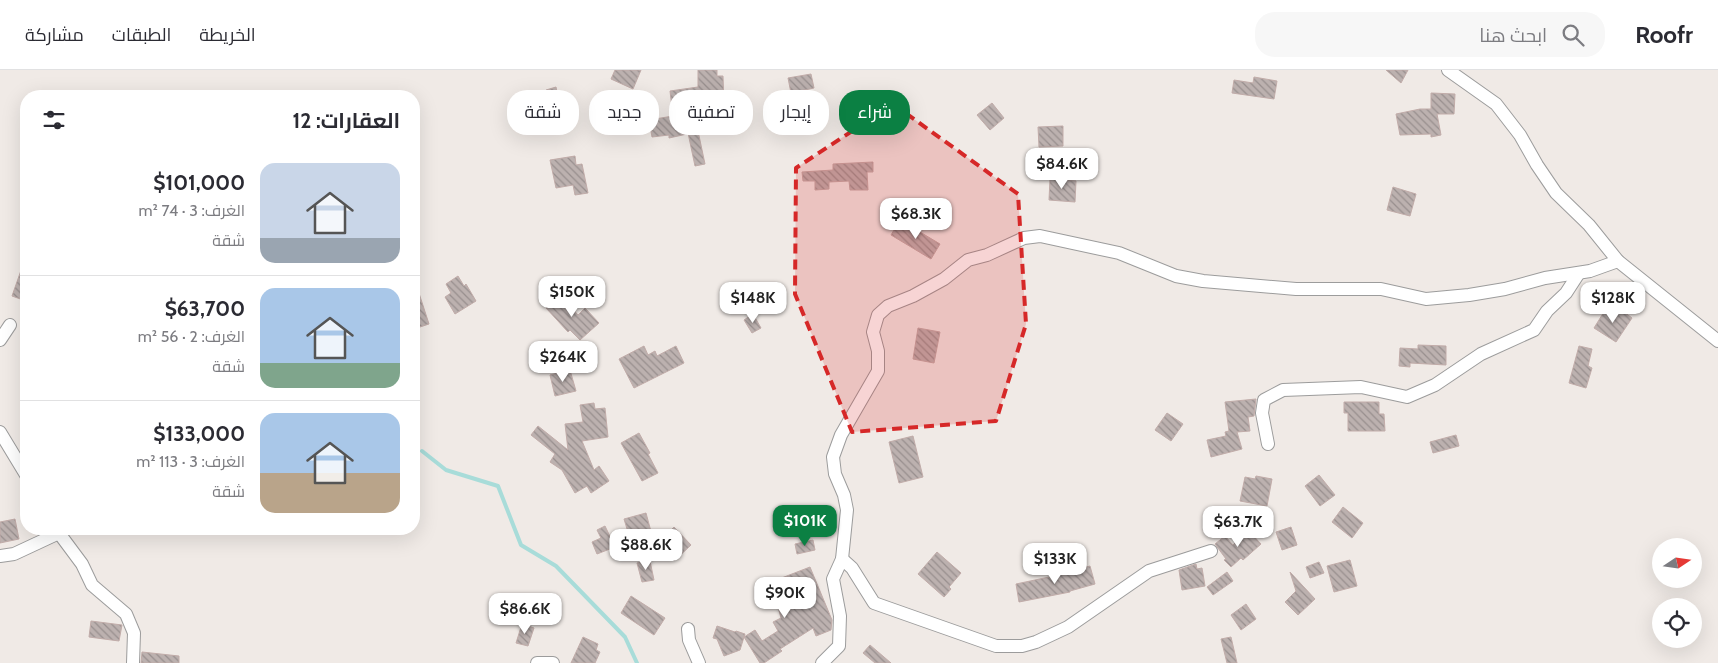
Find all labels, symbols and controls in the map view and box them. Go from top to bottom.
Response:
search box [1255,12,1605,57]
text: Roofr [1635,20,1693,49]
icon: search [1559,21,1587,49]
text: مشاركة [25,24,84,46]
text: الطبقات [112,24,171,46]
text: الخريطة [199,24,256,46]
text: ابحث هنا [1479,24,1547,47]
chip: شقة [507,90,579,135]
chip: جديد [589,90,659,135]
chip: تصفية [669,90,753,135]
chip: إيجار [763,90,829,135]
chip: شراء [839,90,910,135]
icon: filters [40,106,68,134]
text: العقارات: 12 [293,108,400,133]
pin: $84.6K [1021,148,1103,190]
text: $84.6K [1036,154,1088,173]
text: $101,000 [153,170,245,195]
icon: home [300,183,360,243]
pin: $68.3K [875,198,957,240]
text: الغرف: 3 · 74 m² [138,201,245,220]
text: $68.3K [891,204,941,223]
text: شقة [212,231,245,250]
pin: $150K [537,276,607,318]
text: $150K [549,282,595,301]
pin: $148K [718,282,788,324]
pin: $128K [1578,282,1648,324]
text: $148K [731,288,775,307]
text: $128K [1591,288,1635,307]
text: $63,700 [165,296,245,321]
icon: home [300,308,360,368]
text: الغرف: 2 · 56 m² [138,327,245,346]
pin: $264K [528,340,598,383]
text: $264K [540,347,586,366]
text: شقة [212,357,245,376]
text: $133,000 [153,421,245,446]
icon: home [300,433,360,493]
text: الغرف: 3 · 113 m² [136,452,245,471]
text: شقة [212,482,245,501]
pin: $101K [770,504,840,547]
pin: $63.7K [1197,506,1279,548]
text: $101K [784,511,826,530]
text: $63.7K [1214,512,1262,531]
pin: $88.6K [605,528,687,571]
text: $88.6K [620,535,672,554]
north arrow [1652,538,1702,588]
map controls [1652,538,1702,648]
pin: $133K [1020,542,1090,585]
text: $133K [1034,549,1076,568]
pin: $90K [755,576,815,619]
text: $90K [765,583,805,602]
pin: $86.6K [484,592,566,635]
button: locate [1652,598,1702,648]
text: $86.6K [500,599,550,618]

